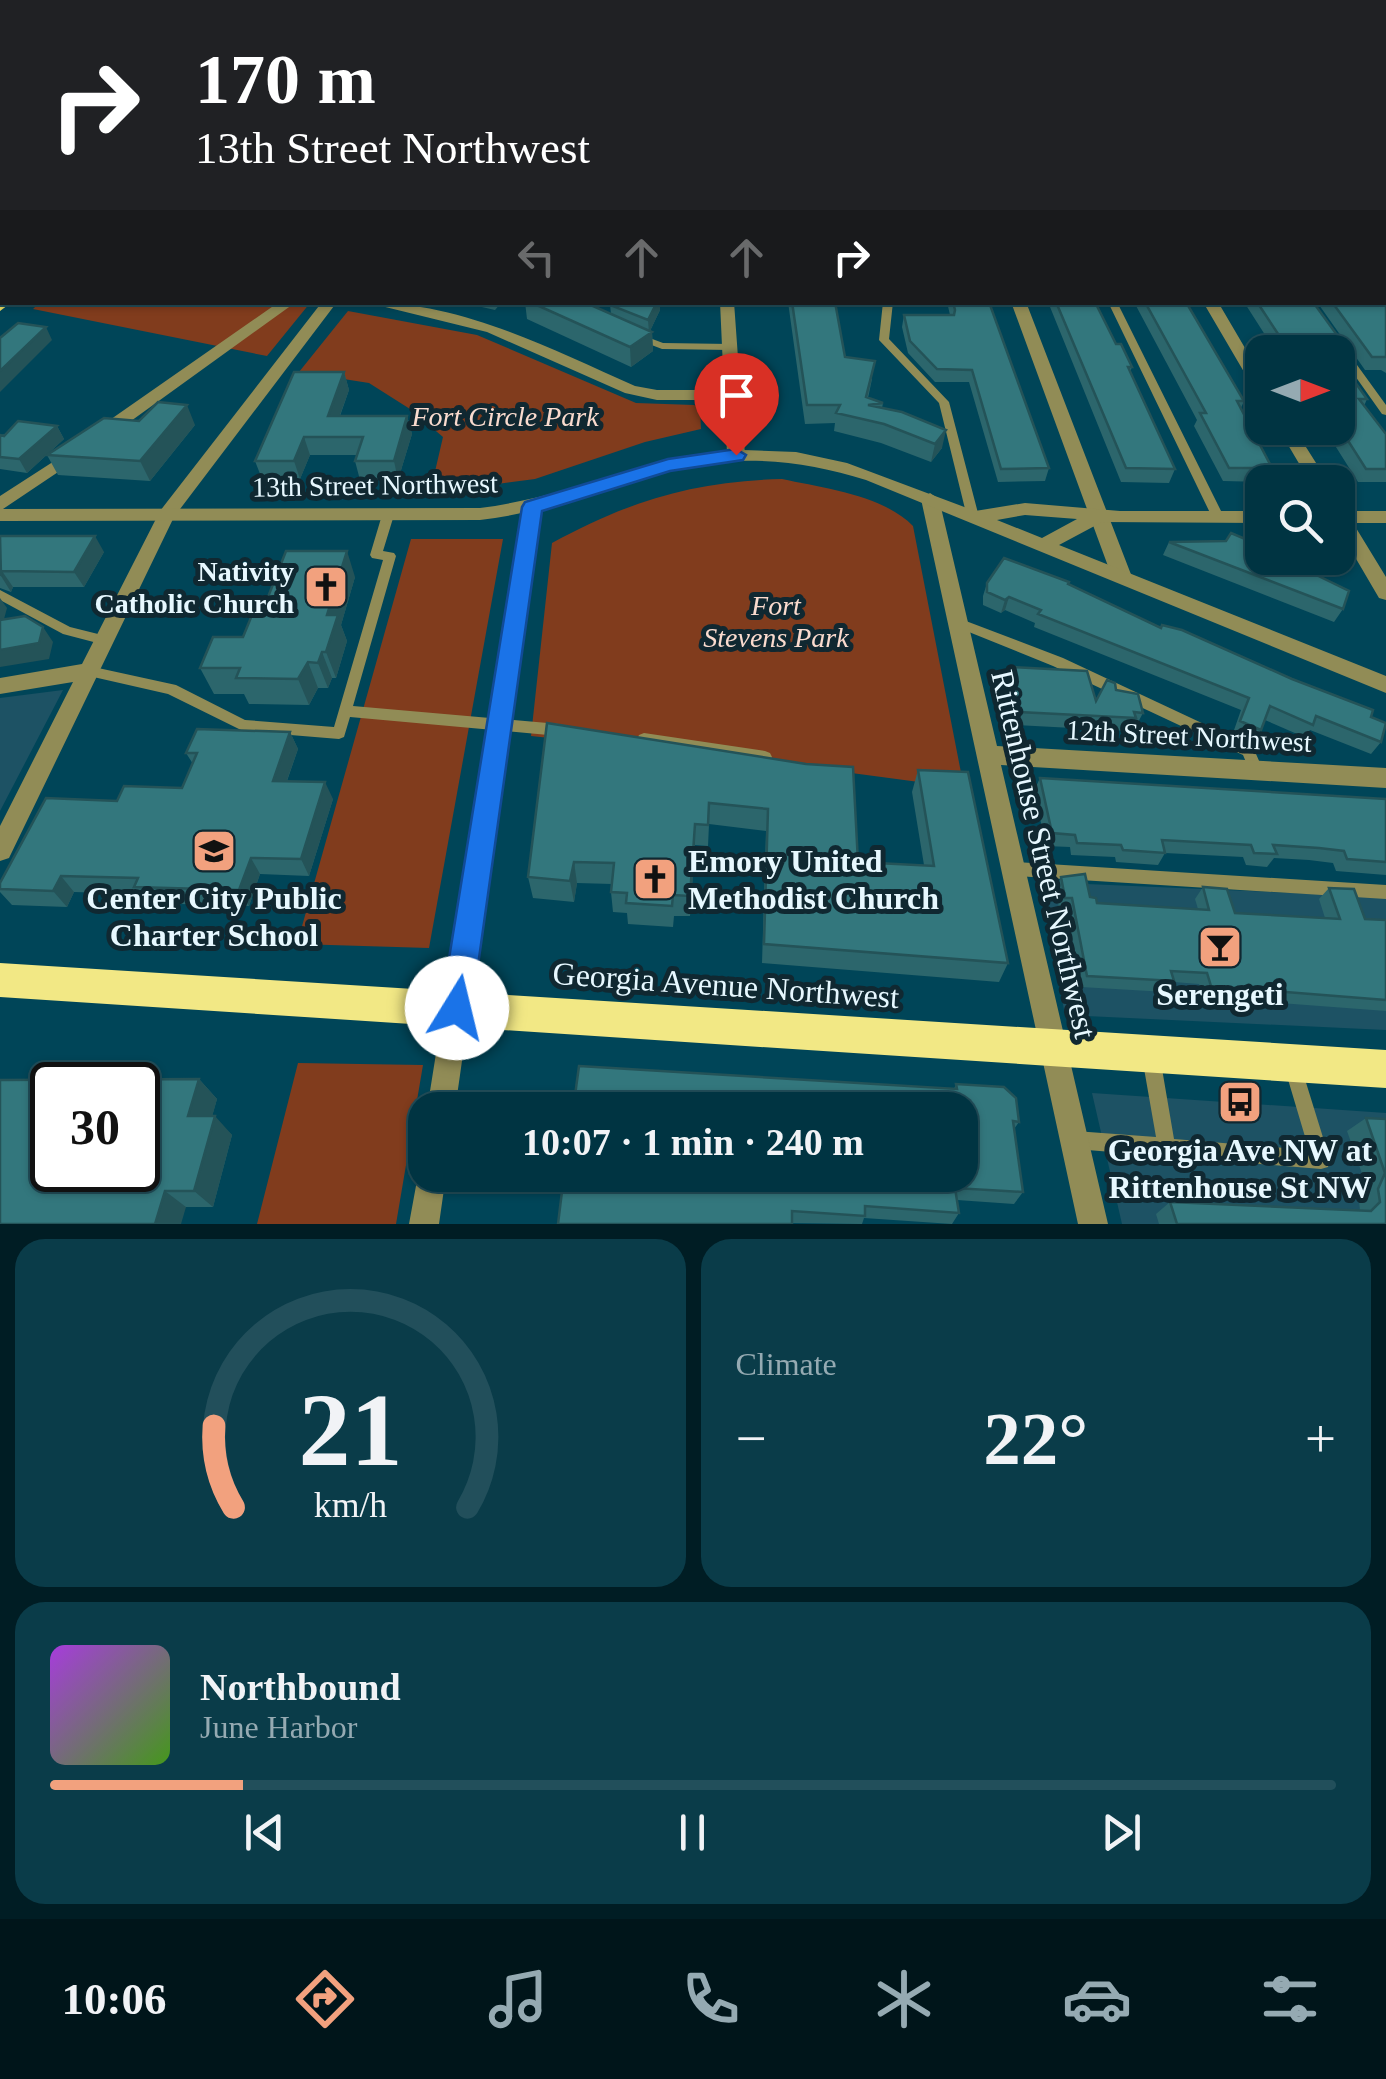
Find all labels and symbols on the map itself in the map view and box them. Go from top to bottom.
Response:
north arrow [1245,335,1355,445]
pin [694,353,779,456]
park label: Fort Circle Park [410,401,599,432]
street label: 13th Street Northwest [252,467,498,503]
place label: Nativity Catholic Church [95,556,294,619]
church icon: Nativity Catholic Church [303,564,349,610]
park label: Fort Stevens Park [703,590,849,653]
street label: Rittenhouse Street Northwest [984,666,1104,1042]
street label: 12th Street Northwest [1065,714,1313,758]
school or university icon: Center City Public Charter School [191,828,237,874]
place label: Emory United Methodist Church [688,843,939,916]
church icon: Emory United Methodist Church [632,856,678,902]
place label: Center City Public Charter School [86,880,342,953]
bar icon: Serengeti [1197,924,1243,970]
street label: Georgia Avenue Northwest [552,955,901,1015]
position arrow [405,956,509,1060]
place label: Serengeti [1156,976,1284,1012]
speed limit sign: 30 [30,1062,160,1192]
bus stop icon: Georgia Ave NW at Rittenhouse St NW [1217,1079,1263,1125]
place label: Georgia Ave NW at Rittenhouse St NW [1108,1132,1373,1205]

